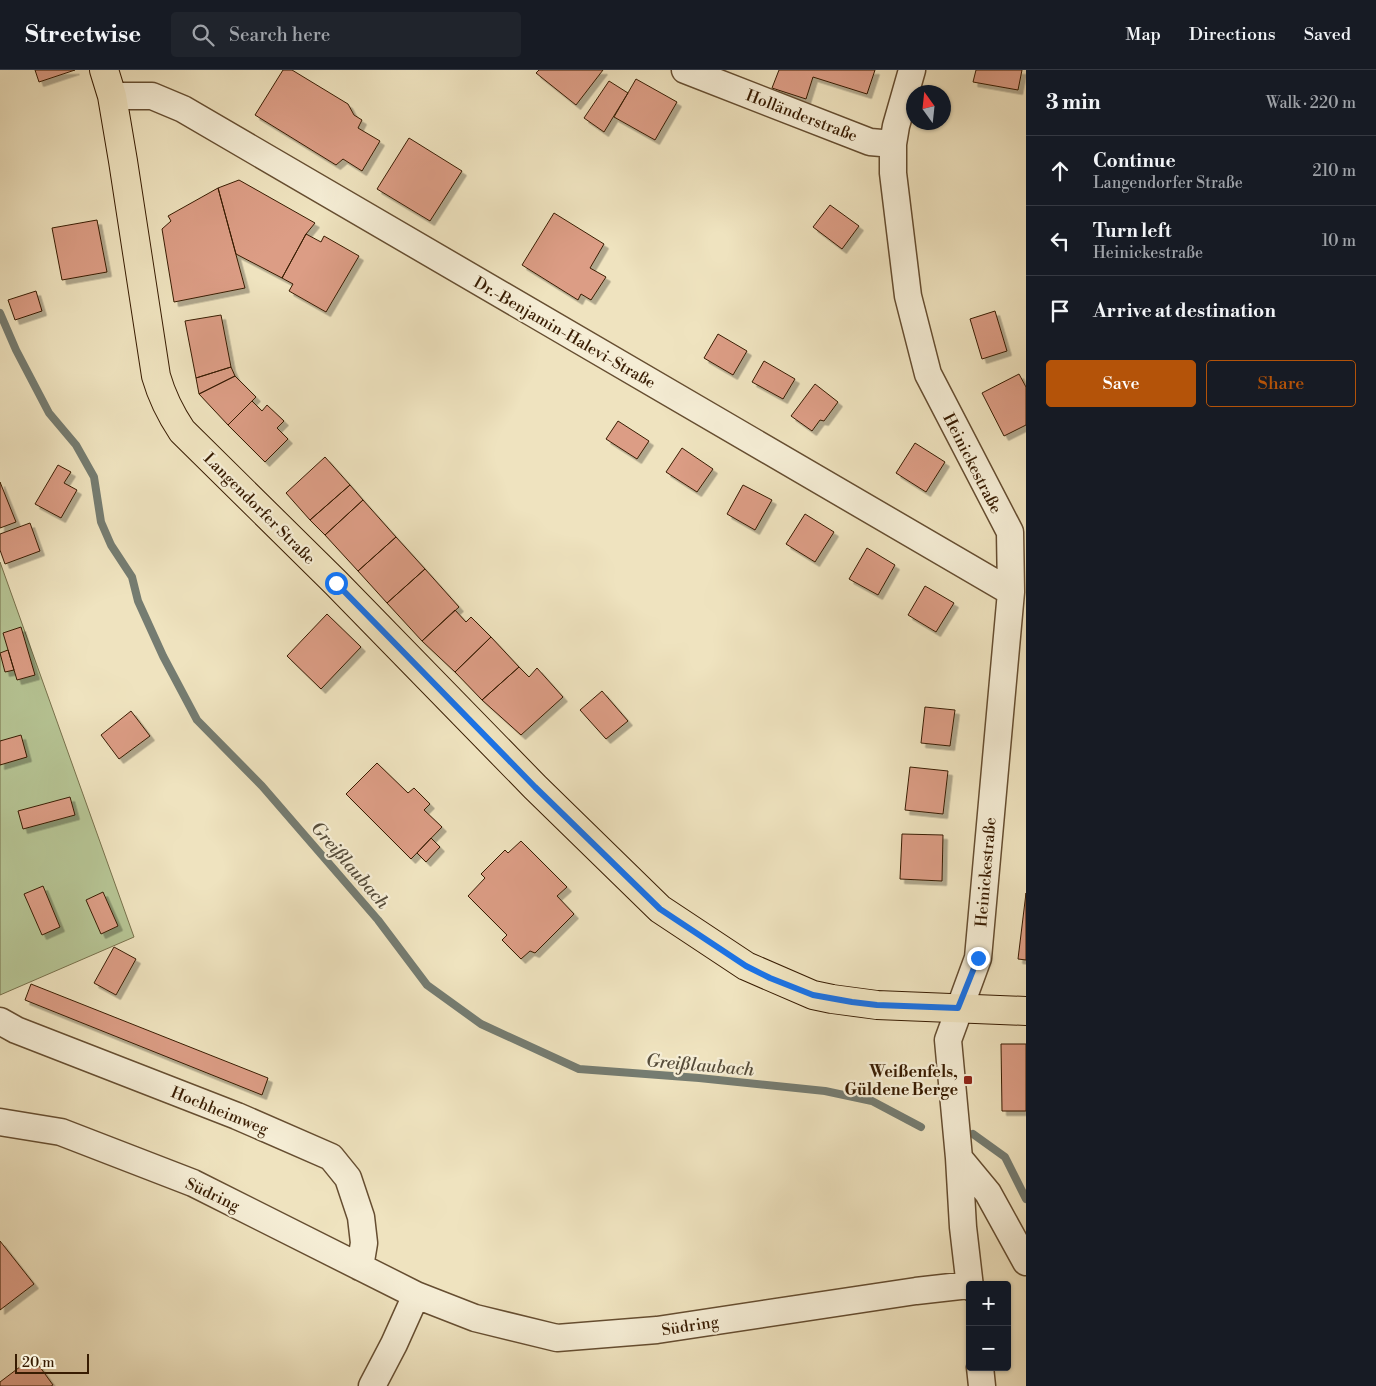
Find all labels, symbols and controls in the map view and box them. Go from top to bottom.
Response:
search box [171,12,521,57]
text: Streetwise [25,20,141,50]
icon: search [189,21,217,49]
text: Search here [229,23,330,47]
text: Map [1125,23,1161,46]
text: Directions [1189,23,1276,46]
text: Saved [1304,23,1351,46]
street label: Holländerstraße [743,85,860,146]
north arrow [906,85,951,130]
text: 3 min [1046,90,1101,116]
text: Walk · 220 m [1266,93,1356,113]
text: Continue [1093,149,1176,173]
icon: ahead [1046,157,1074,185]
text: 210 m [1312,161,1356,181]
text: Langendorfer Straße [1093,173,1243,193]
text: Turn left [1093,219,1172,243]
icon: left [1046,227,1074,255]
text: 10 m [1322,231,1356,251]
text: Heinickestraße [1093,243,1203,263]
street label: Dr.-Benjamin-Halevi-Straße [470,273,659,393]
icon: arrive [1046,297,1074,325]
text: Arrive at destination [1093,299,1276,323]
button: Save [1046,360,1196,407]
button: Share [1206,360,1356,407]
street label: Heinickestraße [938,410,1006,517]
street label: Langendorfer Straße [199,449,319,569]
route start [325,572,348,595]
street label: Heinickestraße [971,816,1001,928]
water label: Greißlaubach [305,817,394,915]
route end [967,947,990,970]
water label: Greißlaubach [645,1049,756,1082]
place label: Weißenfels, Güldene Berge [844,1062,958,1100]
marker: Weißenfels, Güldene Berge [962,1074,974,1086]
street label: Hochheimweg [168,1082,272,1140]
street label: Südring [182,1174,244,1216]
map controls [966,1281,1011,1371]
button: + [966,1281,1011,1326]
street label: Südring [660,1311,721,1340]
button: − [966,1326,1011,1371]
scale bar [15,1351,89,1374]
text: 20 m [22,1354,54,1372]

